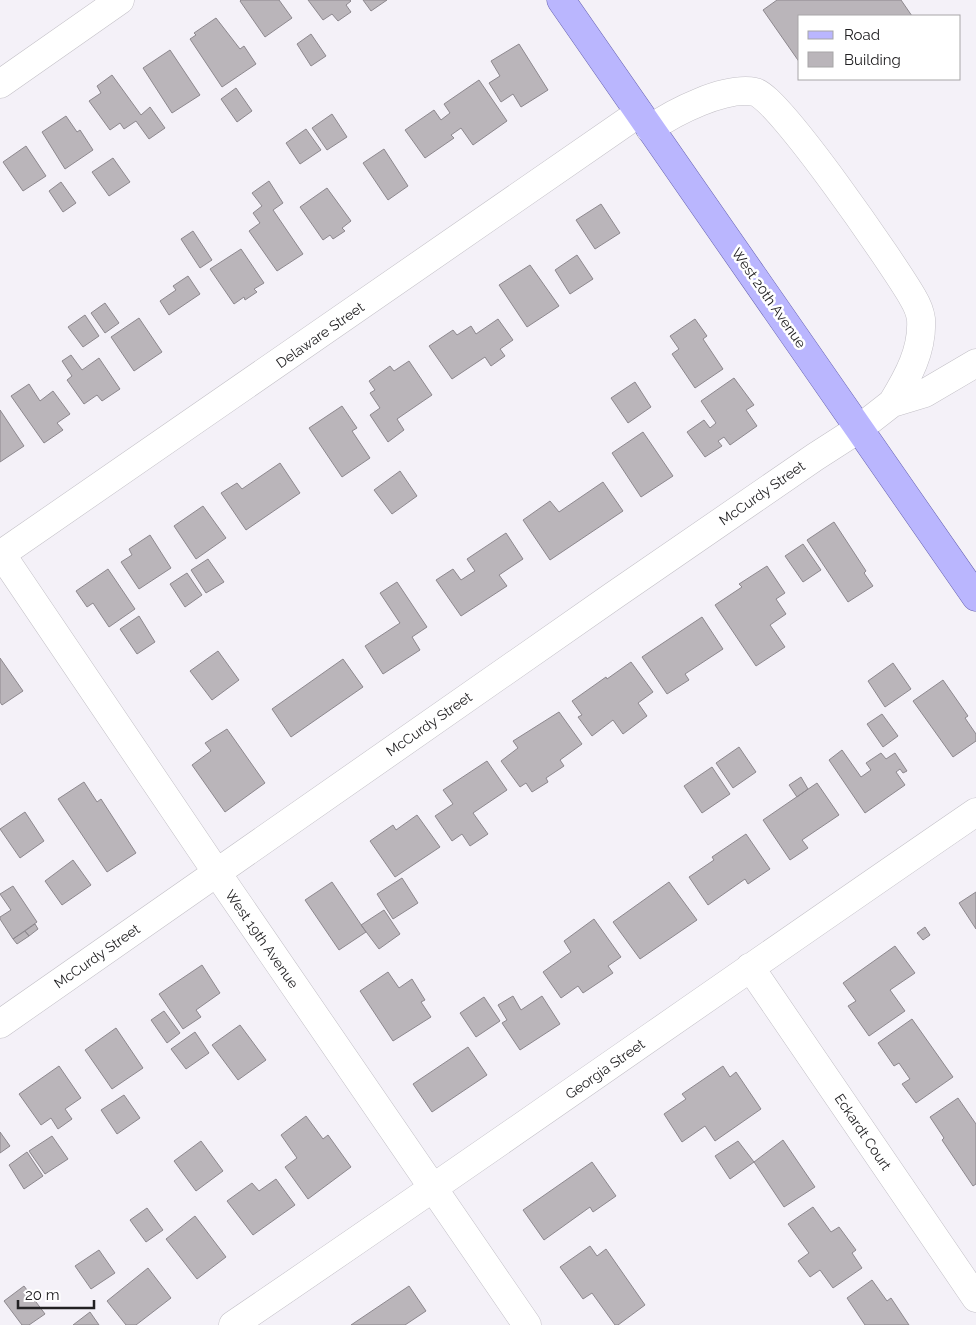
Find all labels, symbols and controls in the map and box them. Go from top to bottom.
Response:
legend [798,15,961,80]
text: Road [844,26,880,44]
text: Building [844,51,901,69]
street label: West 20th Avenue [729,245,809,351]
street label: Delaware Street [273,299,367,371]
street label: McCurdy Street [716,457,808,528]
street label: McCurdy Street [383,688,475,759]
street label: West 19th Avenue [222,887,302,991]
street label: McCurdy Street [51,920,143,991]
street label: Georgia Street [562,1036,648,1102]
street label: Eckardt Court [832,1091,895,1173]
scale bar [18,1278,94,1310]
text: 20 m [25,1286,60,1304]

